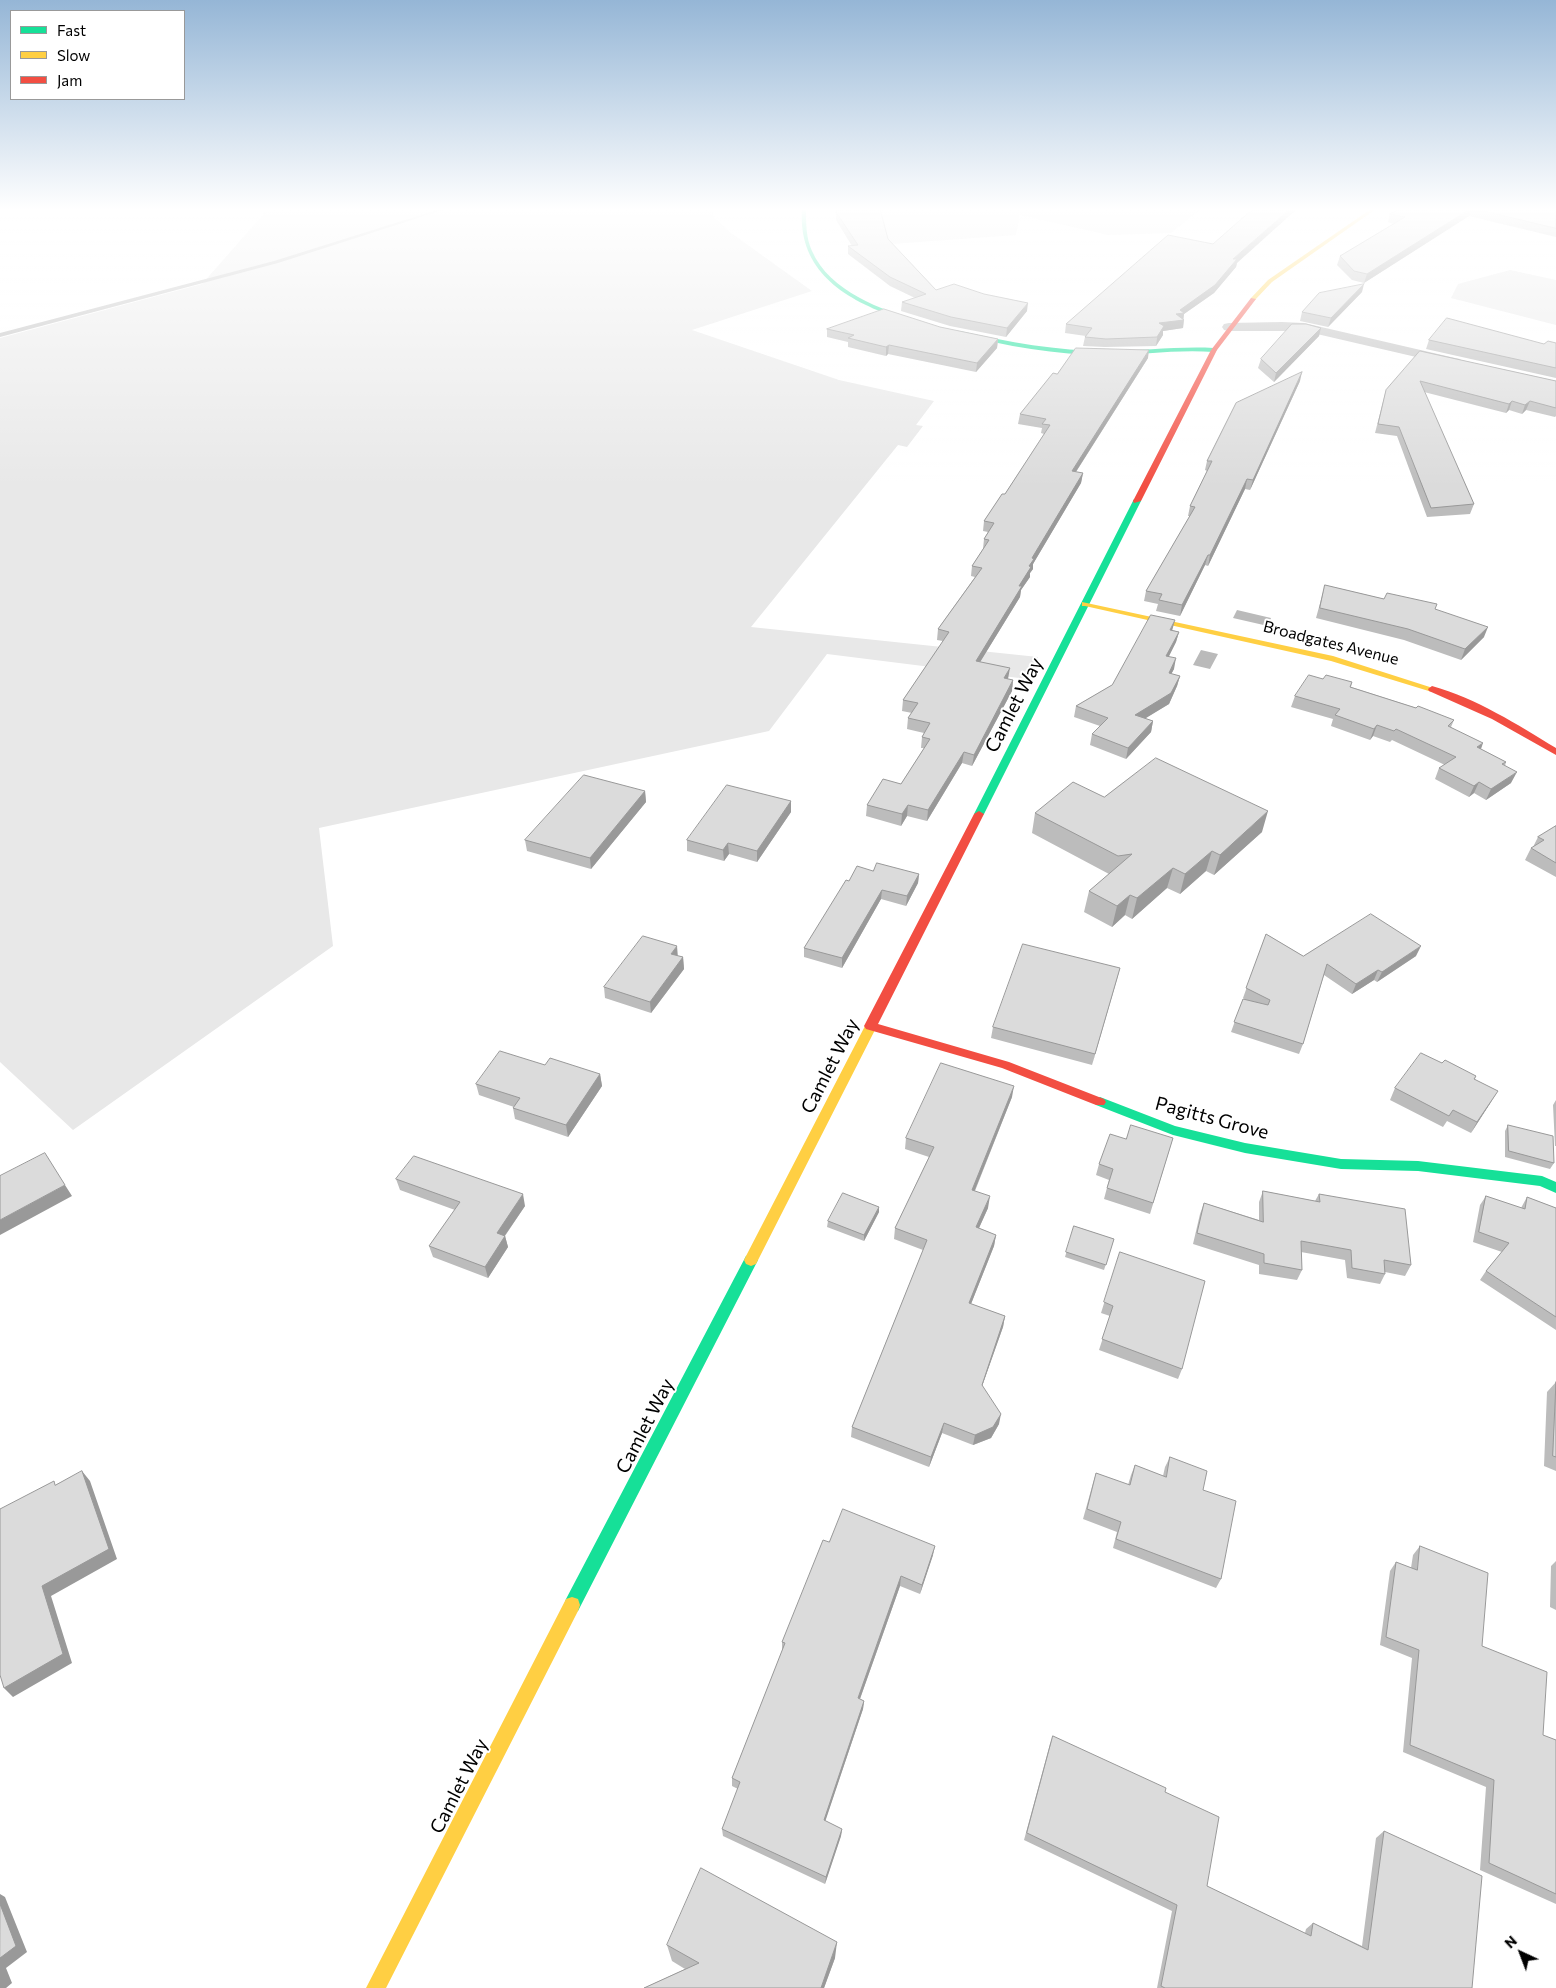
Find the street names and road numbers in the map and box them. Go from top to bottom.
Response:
street label: Broadgates Avenue [1261,617,1401,669]
street label: Camlet Way [980,654,1048,756]
street label: Camlet Way [796,1015,864,1117]
street label: Pagitts Grove [1153,1092,1271,1144]
street label: Camlet Way [611,1375,679,1477]
street label: Camlet Way [425,1735,493,1837]

